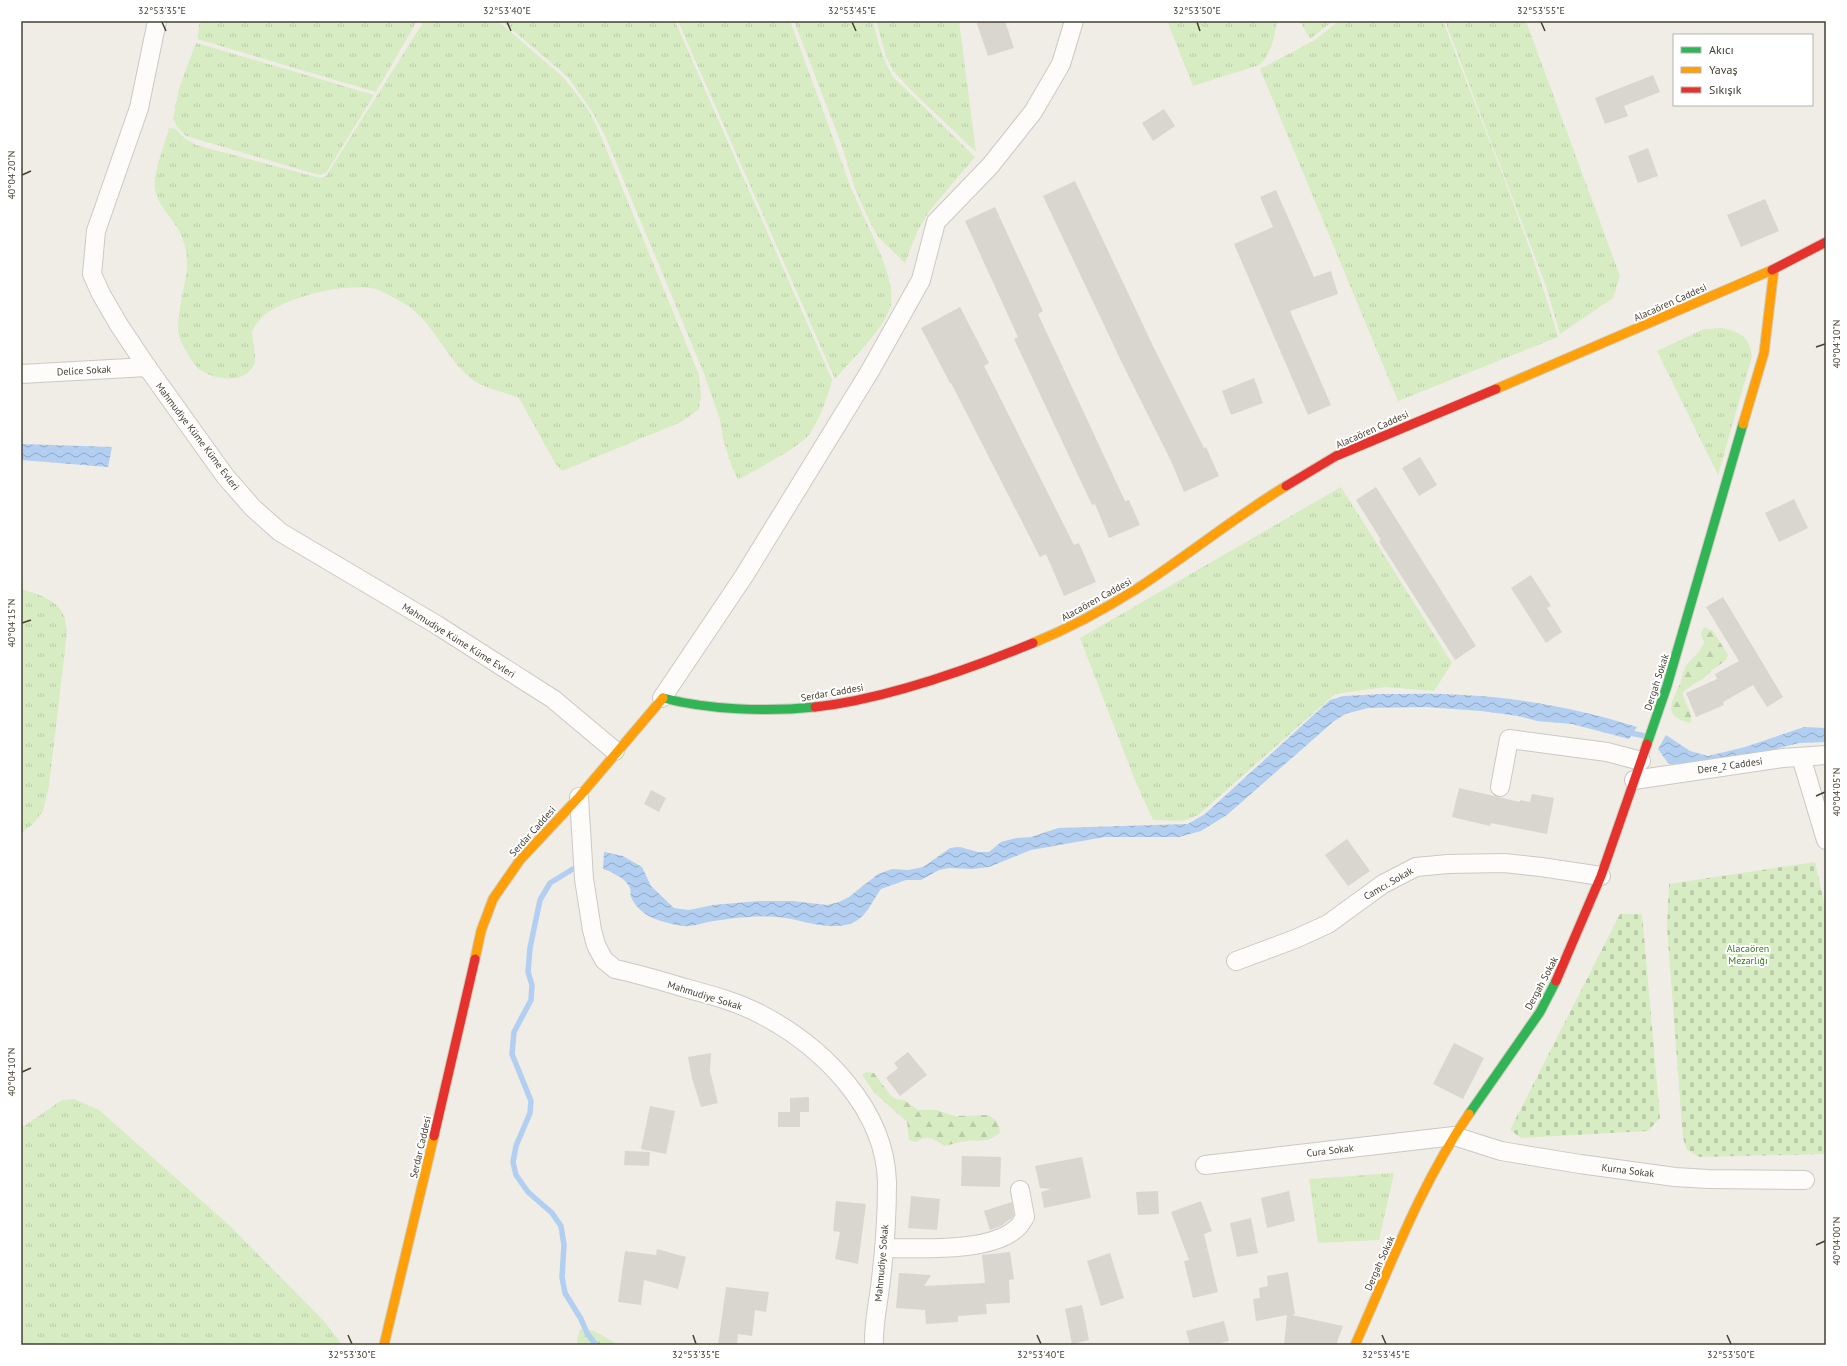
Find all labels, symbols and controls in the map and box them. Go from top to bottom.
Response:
text: 32°53'35"E [138,4,186,17]
text: 32°53'40"E [483,4,531,17]
text: 32°53'45"E [828,4,876,17]
text: 32°53'50"E [1173,4,1221,17]
text: 32°53'55"E [1517,4,1565,17]
legend [1673,34,1813,106]
text: Akıcı [1709,42,1734,57]
text: Yavaş [1709,62,1738,77]
text: Sıkışık [1709,82,1742,97]
text: 40°04'20"N [5,150,18,200]
street label: Alacaören Caddesi [1632,281,1709,324]
text: 40°04'10"N [1830,319,1843,369]
street label: Delice Sokak [56,363,112,378]
street label: Mahmudiye Küme Küme Evleri [153,380,242,493]
street label: Alacaören Caddesi [1334,408,1411,451]
street label: Alacaören Caddesi [1059,575,1134,624]
text: 40°04'15"N [5,598,18,648]
street label: Mahmudiye Küme Küme Evleri [400,600,518,681]
street label: Dergah Sokak [1641,652,1672,712]
street label: Serdar Caddesi [800,681,864,704]
street label: Dere_2 Caddesi [1697,754,1763,776]
text: 40°04'05"N [1830,767,1843,817]
street label: Serdar Caddesi [506,803,558,859]
street label: Camcı. Sokak [1361,864,1416,903]
park label: Alacaören Mezarlığı [1727,942,1769,967]
street label: Dergah Sokak [1522,954,1561,1012]
street label: Mahmudiye Sokak [666,978,744,1013]
text: 40°04'10"N [5,1047,18,1097]
street label: Serdar Caddesi [407,1115,434,1179]
street label: Cura Sokak [1306,1141,1354,1160]
street label: Kurna Sokak [1601,1161,1655,1180]
text: 40°04'00"N [1830,1216,1843,1266]
street label: Mahmudiye Sokak [872,1224,891,1302]
street label: Dergah Sokak [1362,1234,1397,1293]
text: 32°53'30"E [328,1348,376,1361]
text: 32°53'35"E [672,1348,720,1361]
text: 32°53'40"E [1017,1348,1065,1361]
text: 32°53'45"E [1362,1348,1410,1361]
text: 32°53'50"E [1707,1348,1755,1361]

